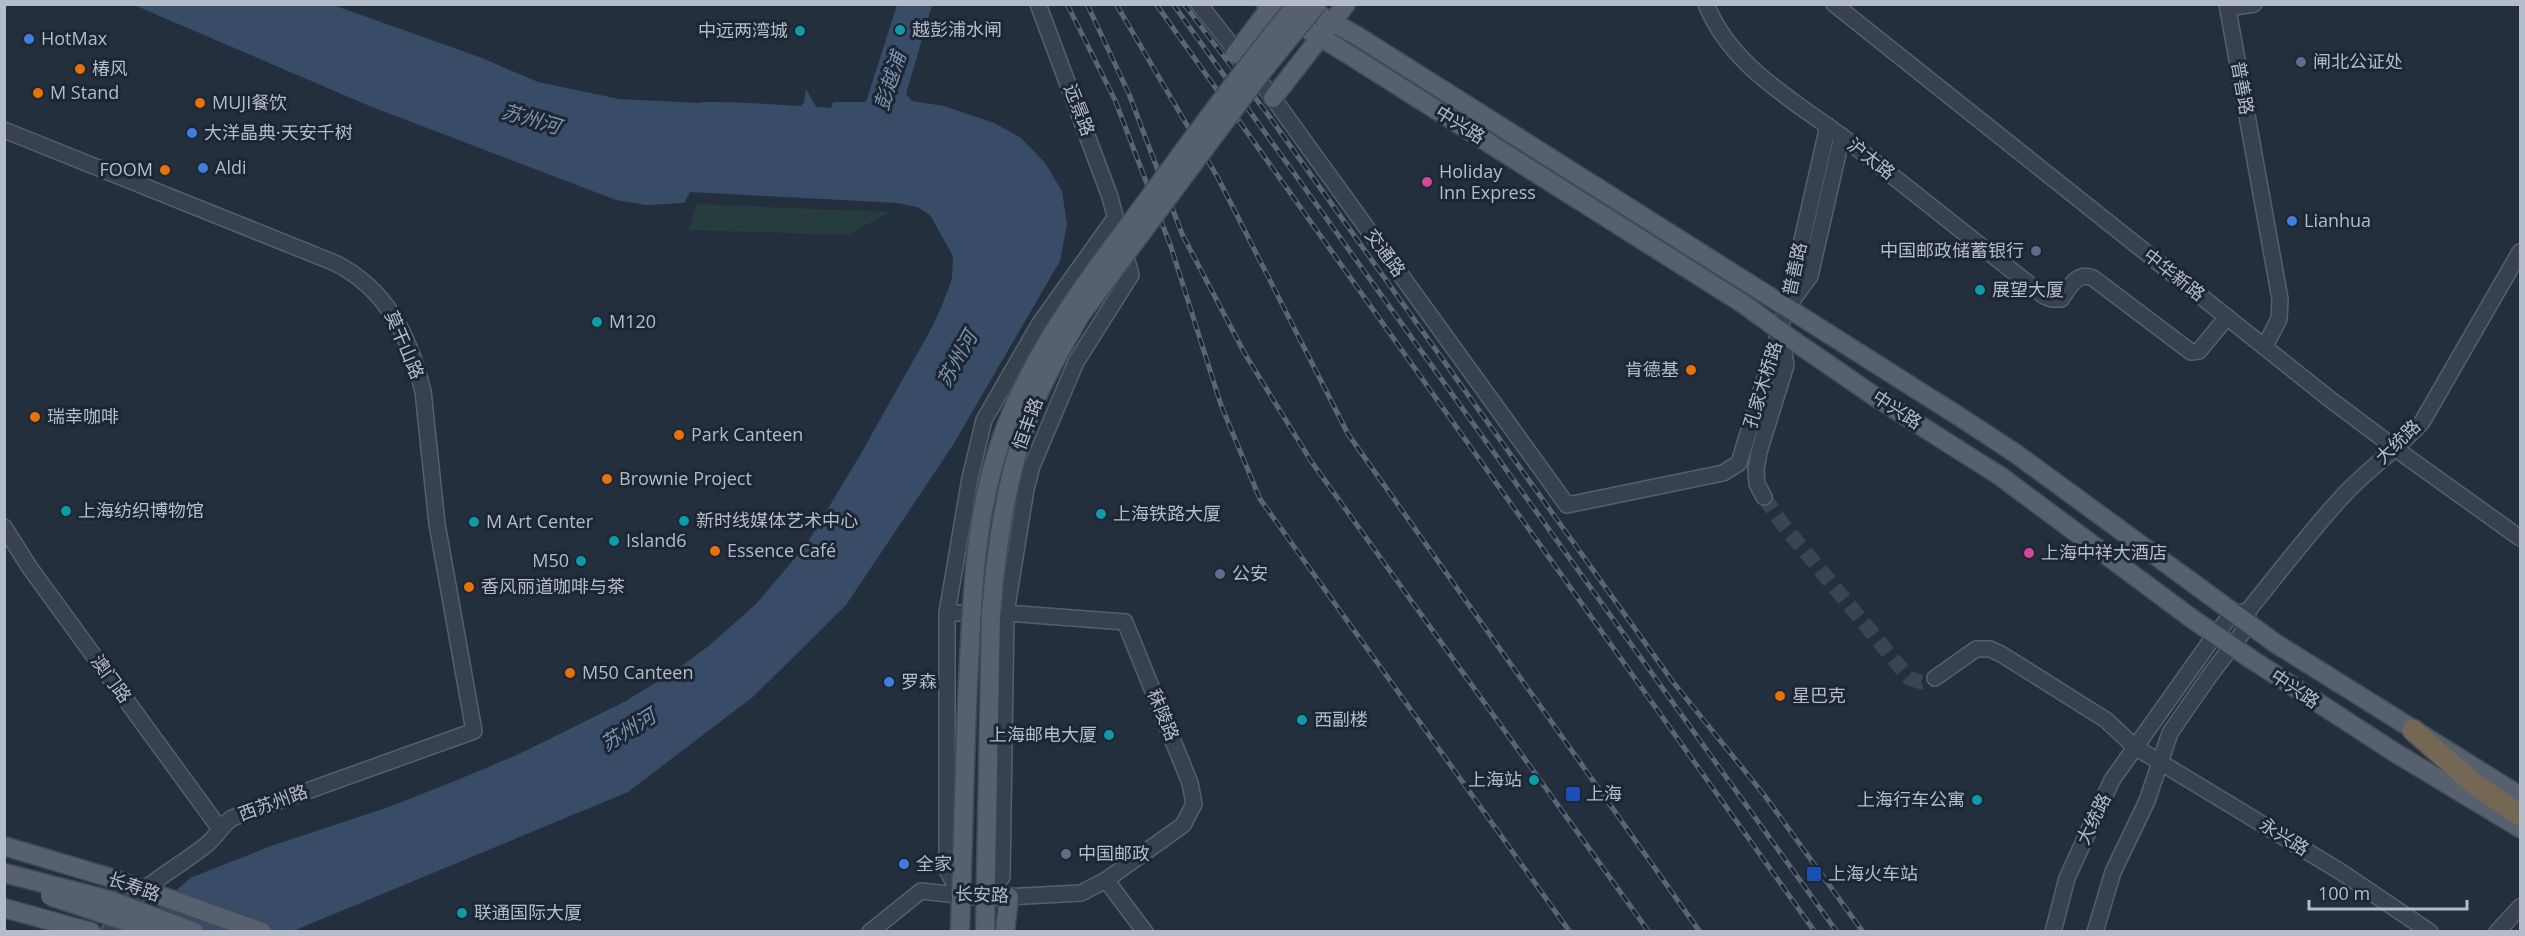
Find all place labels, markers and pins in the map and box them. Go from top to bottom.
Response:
place label: 越彭浦水闸 [912,17,1002,41]
place label: 中远两湾城 [698,18,788,42]
marker: 越彭浦水闸 [893,23,907,37]
marker: 中远两湾城 [793,24,807,38]
place label: HotMax [41,26,108,50]
marker: HotMax [22,32,36,46]
place label: 闸北公证处 [2313,49,2403,73]
marker: 闸北公证处 [2294,55,2308,69]
place label: 椿风 [92,56,128,80]
marker: 椿风 [73,62,87,76]
place label: M Stand [50,80,119,104]
marker: M Stand [31,86,45,100]
place label: MUJI餐饮 [212,90,287,114]
marker: MUJI餐饮 [193,96,207,110]
place label: 大洋晶典·天安千树 [204,120,353,144]
marker: 大洋晶典·天安千树 [185,126,199,140]
place label: Aldi [215,155,246,179]
place label: FOOM [100,157,153,181]
place label: Holiday Inn Express [1439,159,1536,204]
marker: Aldi [196,161,210,175]
marker: FOOM [158,163,172,177]
marker: Holiday Inn Express [1420,175,1434,189]
place label: Lianhua [2304,208,2371,232]
marker: Lianhua [2285,214,2299,228]
place label: 中国邮政储蓄银行 [1880,238,2024,262]
marker: 中国邮政储蓄银行 [2029,244,2043,258]
place label: 展望大厦 [1992,277,2064,301]
marker: 展望大厦 [1973,283,1987,297]
place label: M120 [609,309,656,333]
marker: M120 [590,315,604,329]
place label: 肯德基 [1625,357,1679,381]
marker: 肯德基 [1684,363,1698,377]
place label: 瑞幸咖啡 [47,404,119,428]
marker: 瑞幸咖啡 [28,410,42,424]
place label: Park Canteen [691,422,803,446]
marker: Park Canteen [672,428,686,442]
place label: Brownie Project [619,466,752,490]
marker: Brownie Project [600,472,614,486]
place label: 上海纺织博物馆 [78,498,204,522]
place label: 上海铁路大厦 [1113,501,1221,525]
marker: 上海纺织博物馆 [59,504,73,518]
marker: 上海铁路大厦 [1094,507,1108,521]
place label: 新时线媒体艺术中心 [696,508,858,532]
place label: M Art Center [486,509,594,533]
marker: 新时线媒体艺术中心 [677,514,691,528]
marker: M Art Center [467,515,481,529]
place label: Island6 [626,528,687,552]
marker: Island6 [607,534,621,548]
place label: Essence Café [727,538,836,562]
place label: 上海中祥大酒店 [2041,540,2167,564]
marker: Essence Café [708,544,722,558]
marker: 上海中祥大酒店 [2022,546,2036,560]
place label: M50 [532,548,569,572]
marker: M50 [574,554,588,568]
place label: 公安 [1232,561,1268,585]
marker: 公安 [1213,567,1227,581]
place label: 香风丽道咖啡与茶 [481,574,625,598]
marker: 香风丽道咖啡与茶 [462,580,476,594]
place label: M50 Canteen [582,660,694,684]
marker: M50 Canteen [563,666,577,680]
place label: 罗森 [901,669,937,693]
marker: 罗森 [882,675,896,689]
place label: 星巴克 [1792,683,1846,707]
marker: 星巴克 [1773,689,1787,703]
place label: 西副楼 [1314,707,1368,731]
marker: 西副楼 [1295,713,1309,727]
place label: 上海邮电大厦 [989,722,1097,746]
marker: 上海邮电大厦 [1102,728,1116,742]
place label: 上海站 [1468,767,1522,791]
marker: 上海站 [1527,773,1541,787]
place label: 上海 [1586,781,1622,805]
marker: 上海 [1564,785,1582,803]
place label: 上海行车公寓 [1857,787,1965,811]
marker: 上海行车公寓 [1970,793,1984,807]
place label: 中国邮政 [1078,841,1150,865]
marker: 中国邮政 [1059,847,1073,861]
place label: 全家 [916,851,952,875]
marker: 全家 [897,857,911,871]
place label: 上海火车站 [1828,861,1918,885]
marker: 上海火车站 [1805,865,1823,883]
place label: 联通国际大厦 [474,900,582,924]
marker: 联通国际大厦 [455,906,469,920]

